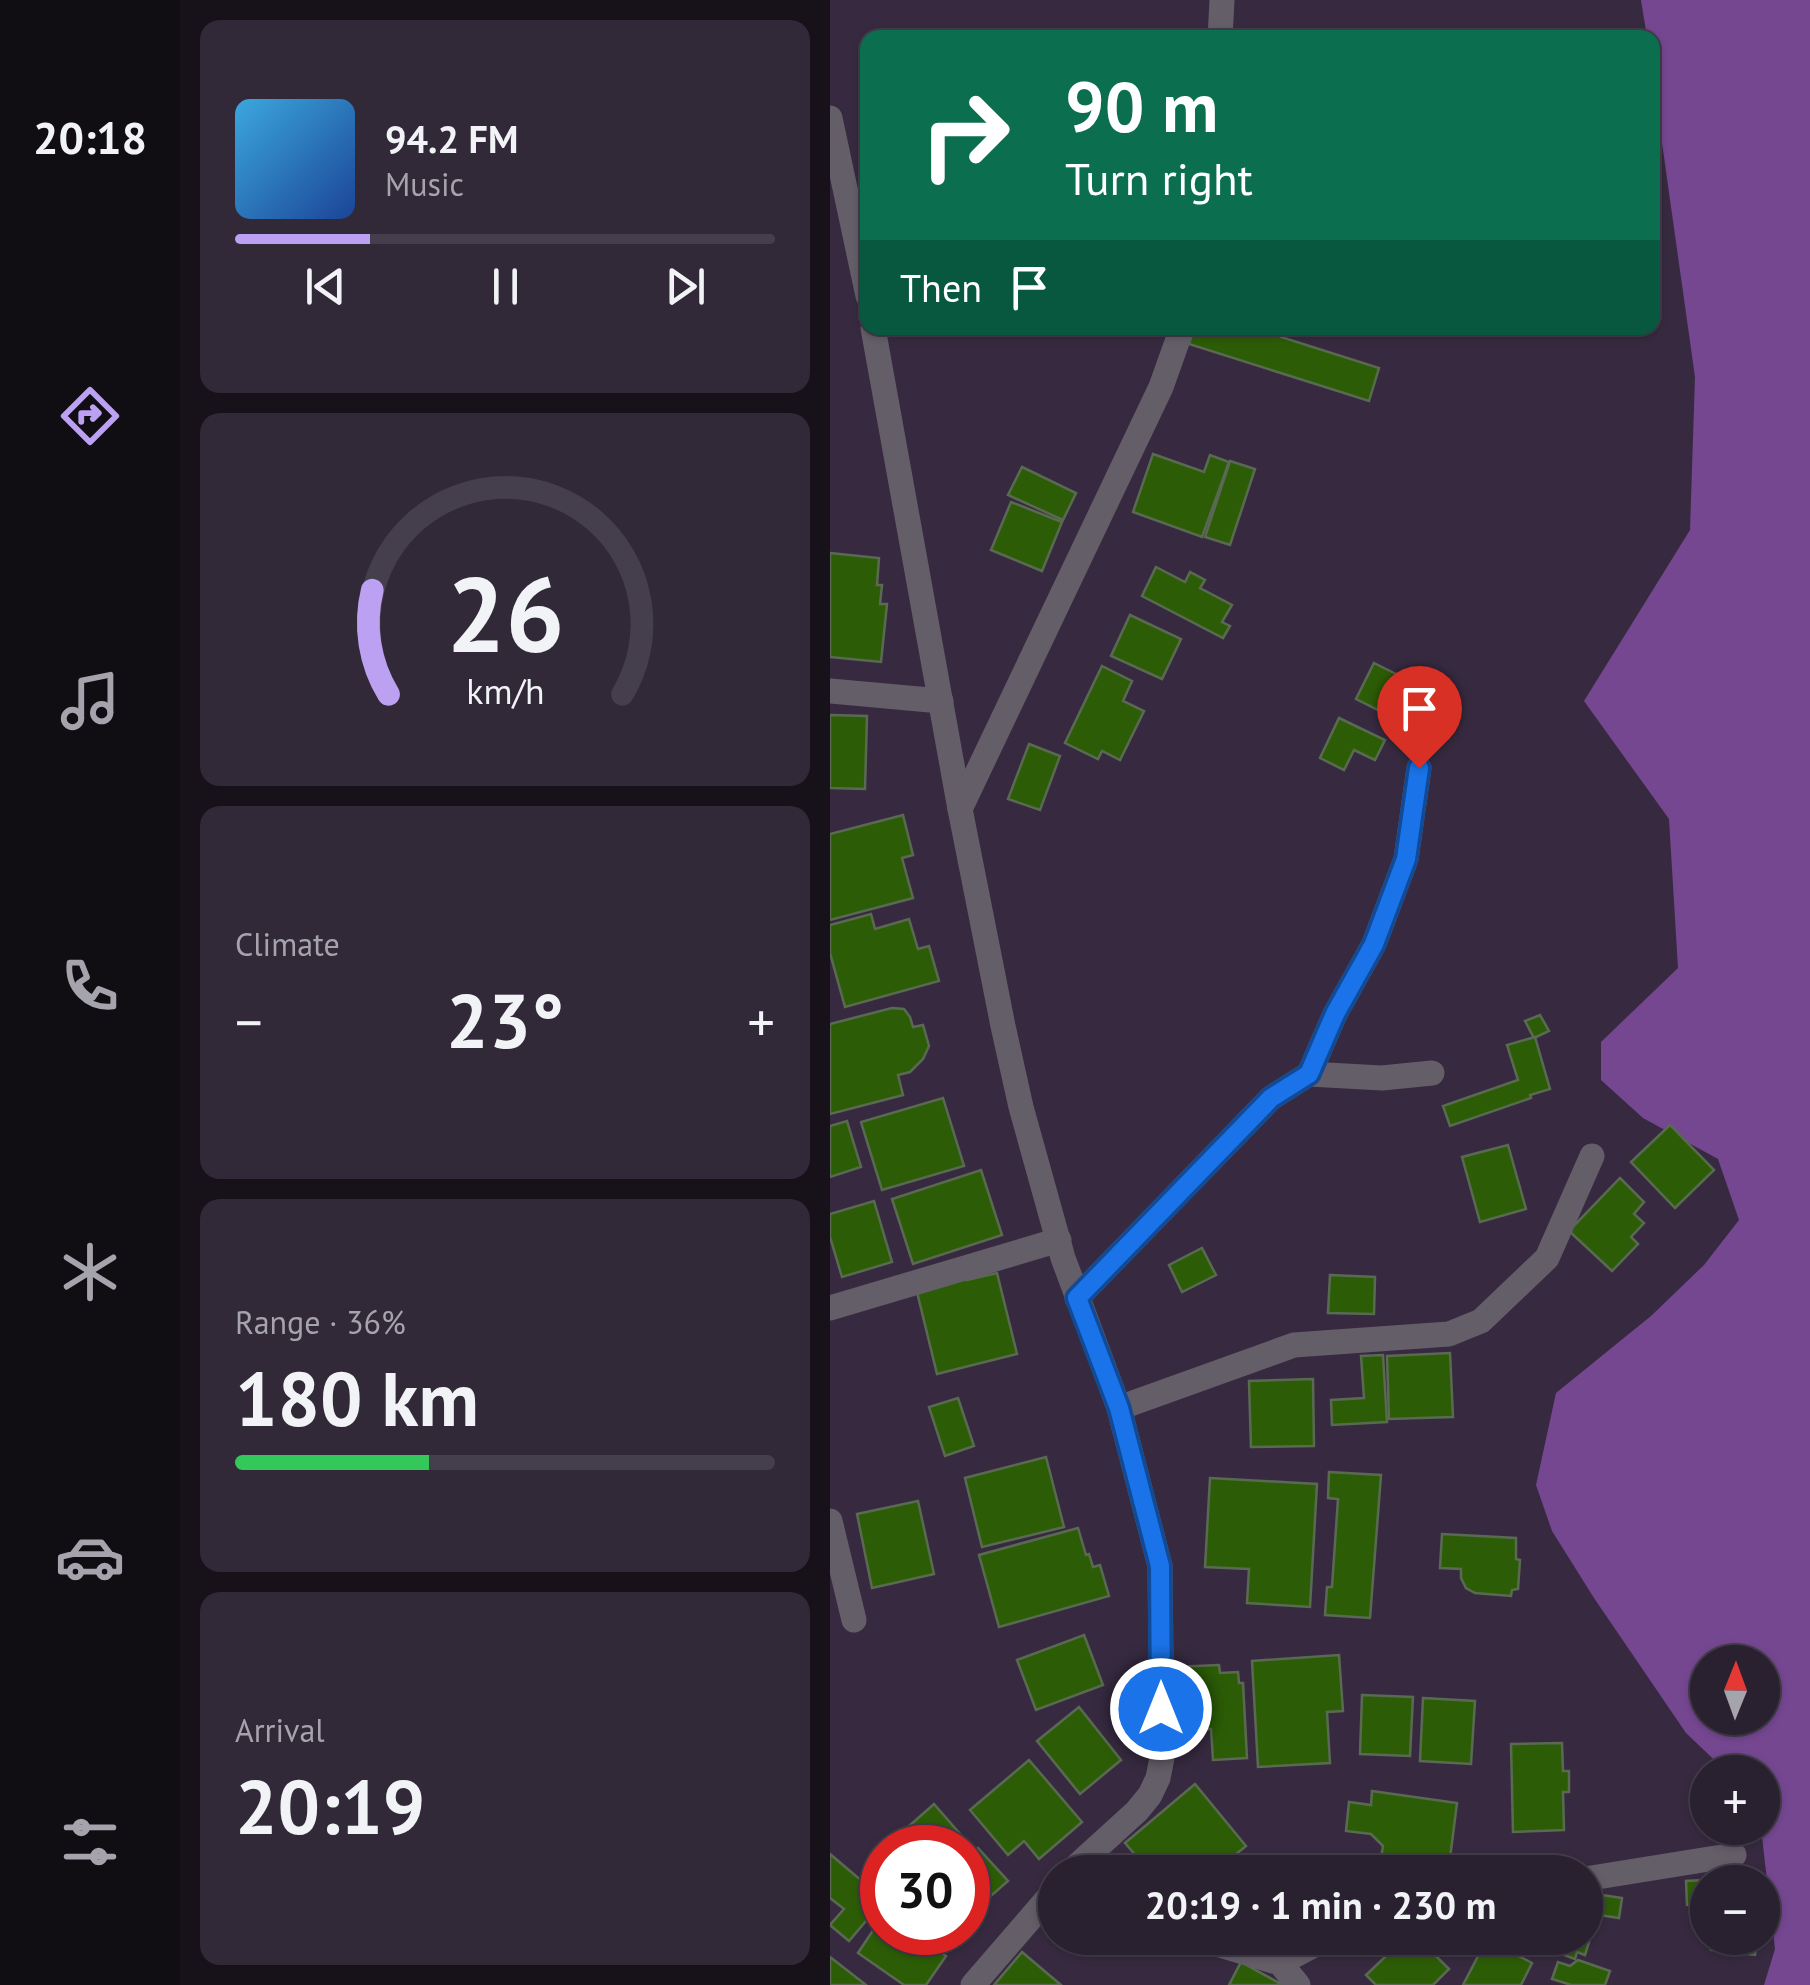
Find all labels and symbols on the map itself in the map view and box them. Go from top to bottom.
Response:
pin [1377,666,1462,769]
north arrow [1690,1645,1780,1735]
position arrow [1109,1657,1213,1761]
speed limit sign: 30 [860,1825,990,1955]

